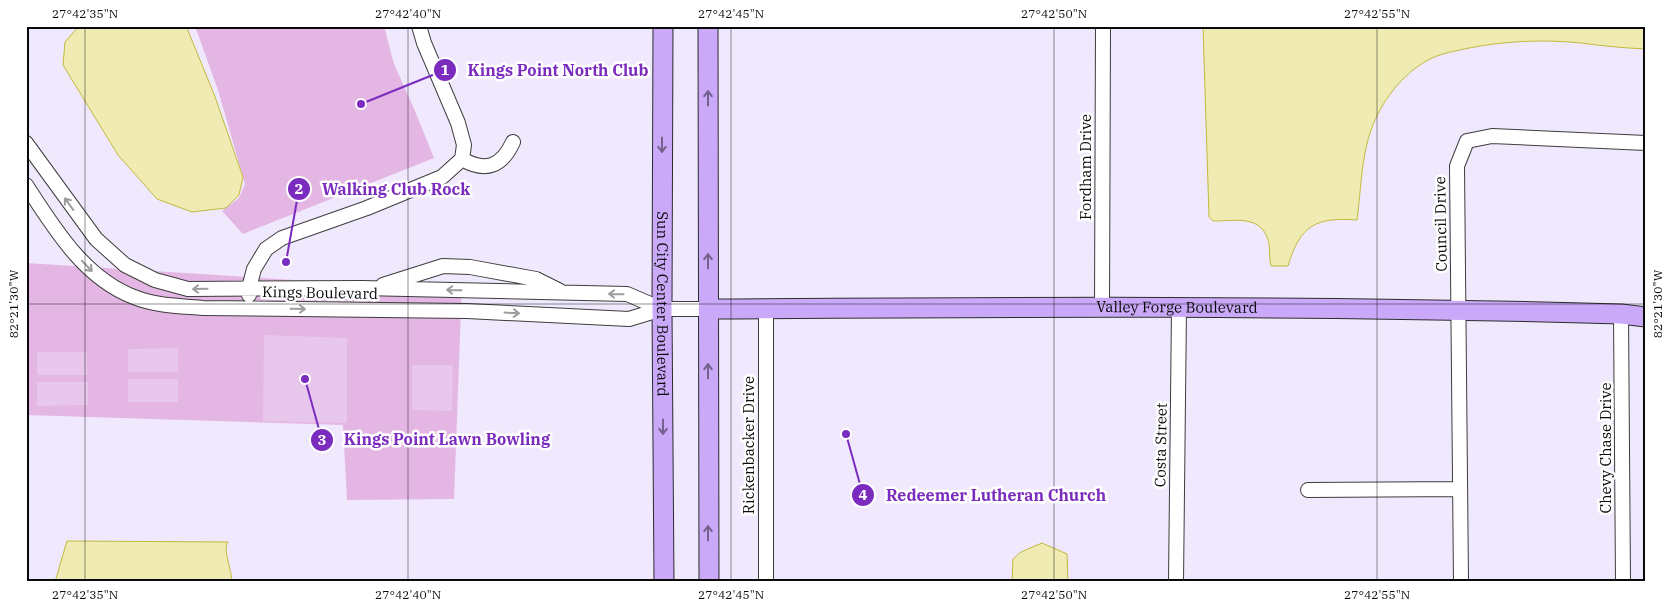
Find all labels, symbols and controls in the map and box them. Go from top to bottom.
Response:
text: 27°42'35"N [52,6,118,21]
text: 27°42'40"N [375,6,441,21]
text: 27°42'45"N [698,6,764,21]
text: 27°42'50"N [1021,6,1087,21]
text: 27°42'55"N [1344,6,1410,21]
callout: Kings Point North Club [432,55,658,86]
text: 1 [440,60,450,79]
text: Kings Point North Club [468,60,648,80]
one-way arrow [703,90,713,106]
street label: Fordham Drive [1076,114,1095,220]
one-way arrow [658,137,667,153]
callout: Walking Club Rock [286,174,480,205]
street label: Council Drive [1430,176,1451,272]
text: 2 [294,179,304,198]
text: Walking Club Rock [322,179,470,199]
one-way arrow [64,198,75,211]
street label: Sun City Center Boulevard [653,211,673,397]
one-way arrow [703,253,713,269]
one-way arrow [81,259,93,271]
text: 82°21'30"W [6,269,21,338]
text: 82°21'30"W [1650,269,1665,338]
street label: Kings Boulevard [262,282,378,303]
one-way arrow [192,284,208,294]
one-way arrow [446,285,462,295]
one-way arrow [608,289,624,299]
street label: Valley Forge Boulevard [1096,297,1258,317]
one-way arrow [289,304,305,314]
one-way arrow [504,309,520,318]
one-way arrow [703,363,713,379]
street label: Rickenbacker Drive [739,376,758,514]
street label: Chevy Chase Drive [1596,383,1615,514]
street label: Costa Street [1150,403,1171,487]
one-way arrow [658,419,668,435]
callout: Kings Point Lawn Bowling [309,424,561,455]
text: Kings Point Lawn Bowling [344,429,551,449]
text: 3 [317,430,327,449]
callout: Redeemer Lutheran Church [851,480,1116,511]
text: 4 [858,485,868,504]
text: Redeemer Lutheran Church [886,485,1106,505]
one-way arrow [703,525,713,542]
text: 27°42'35"N [52,587,118,602]
text: 27°42'40"N [375,587,441,602]
text: 27°42'45"N [698,587,764,602]
text: 27°42'50"N [1021,587,1087,602]
text: 27°42'55"N [1344,587,1410,602]

